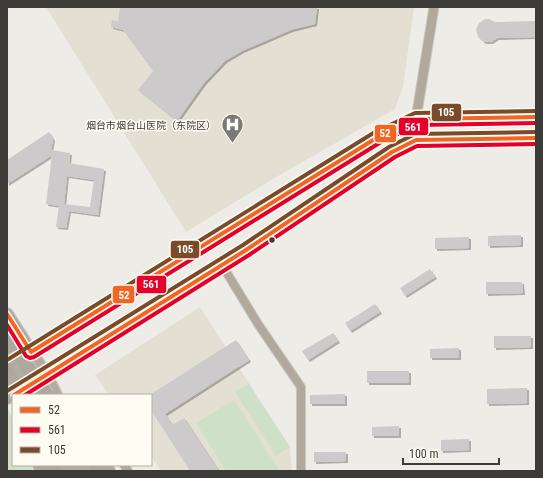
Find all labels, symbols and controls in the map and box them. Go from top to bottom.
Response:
line badge: 105 [431,103,462,122]
text: 105 [438,106,455,119]
hospital icon: 烟台市烟台山医院（东院区） [219,112,245,145]
line badge: 561 [398,117,429,136]
place label: 烟台市烟台山医院（东院区） [86,120,216,131]
text: 561 [405,121,421,134]
line badge: 52 [374,124,397,143]
text: 52 [379,127,391,140]
unlabelled marker [267,235,277,245]
line badge: 105 [170,240,200,259]
text: 105 [177,243,194,256]
line badge: 561 [136,275,167,294]
text: 561 [143,278,159,291]
line badge: 52 [112,285,135,304]
text: 52 [118,289,130,302]
legend [12,394,152,466]
text: 52 [48,403,60,417]
text: 561 [48,423,66,437]
scale bar [403,440,499,466]
text: 105 [48,443,66,457]
text: 100 m [409,447,439,461]

